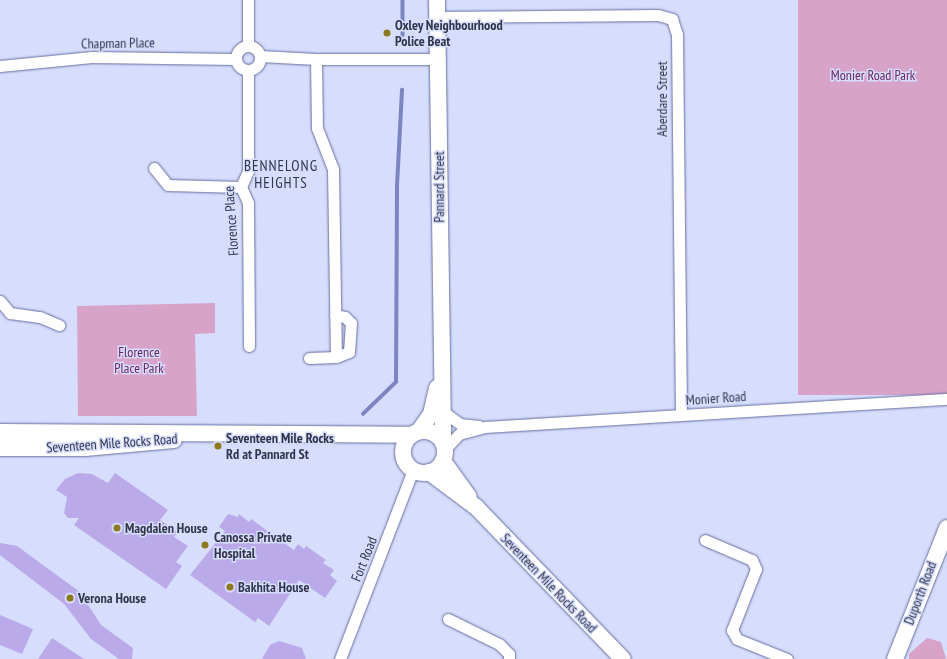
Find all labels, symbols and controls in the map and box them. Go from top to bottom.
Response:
place label: Oxley Neighbourhood Police Beat [395,17,503,50]
marker: Oxley Neighbourhood Police Beat [382,28,392,38]
street label: Chapman Place [81,34,155,52]
street label: Aberdare Street [654,61,670,137]
park label: Monier Road Park [831,67,915,83]
street label: Pannard Street [431,151,447,223]
district label: BENNELONG HEIGHTS [244,156,318,191]
street label: Florence Place [220,185,242,257]
park label: Florence Place Park [114,344,164,376]
street label: Monier Road [685,388,747,408]
street label: Seventeen Mile Rocks Road [46,430,178,456]
place label: Seventeen Mile Rocks Rd at Pannard St [226,430,334,462]
marker: Seventeen Mile Rocks Rd at Pannard St [213,441,223,451]
place label: Magdalen House [125,520,208,536]
marker: Magdalen House [112,523,122,533]
place label: Canossa Private Hospital [214,529,292,562]
street label: Seventeen Mile Rocks Road [497,530,601,636]
street label: Fort Road [347,534,381,584]
marker: Canossa Private Hospital [199,539,211,551]
street label: Duporth Road [900,559,940,627]
place label: Bakhita House [238,579,309,595]
marker: Bakhita House [225,582,235,592]
place label: Verona House [78,590,146,606]
marker: Verona House [65,593,75,603]

